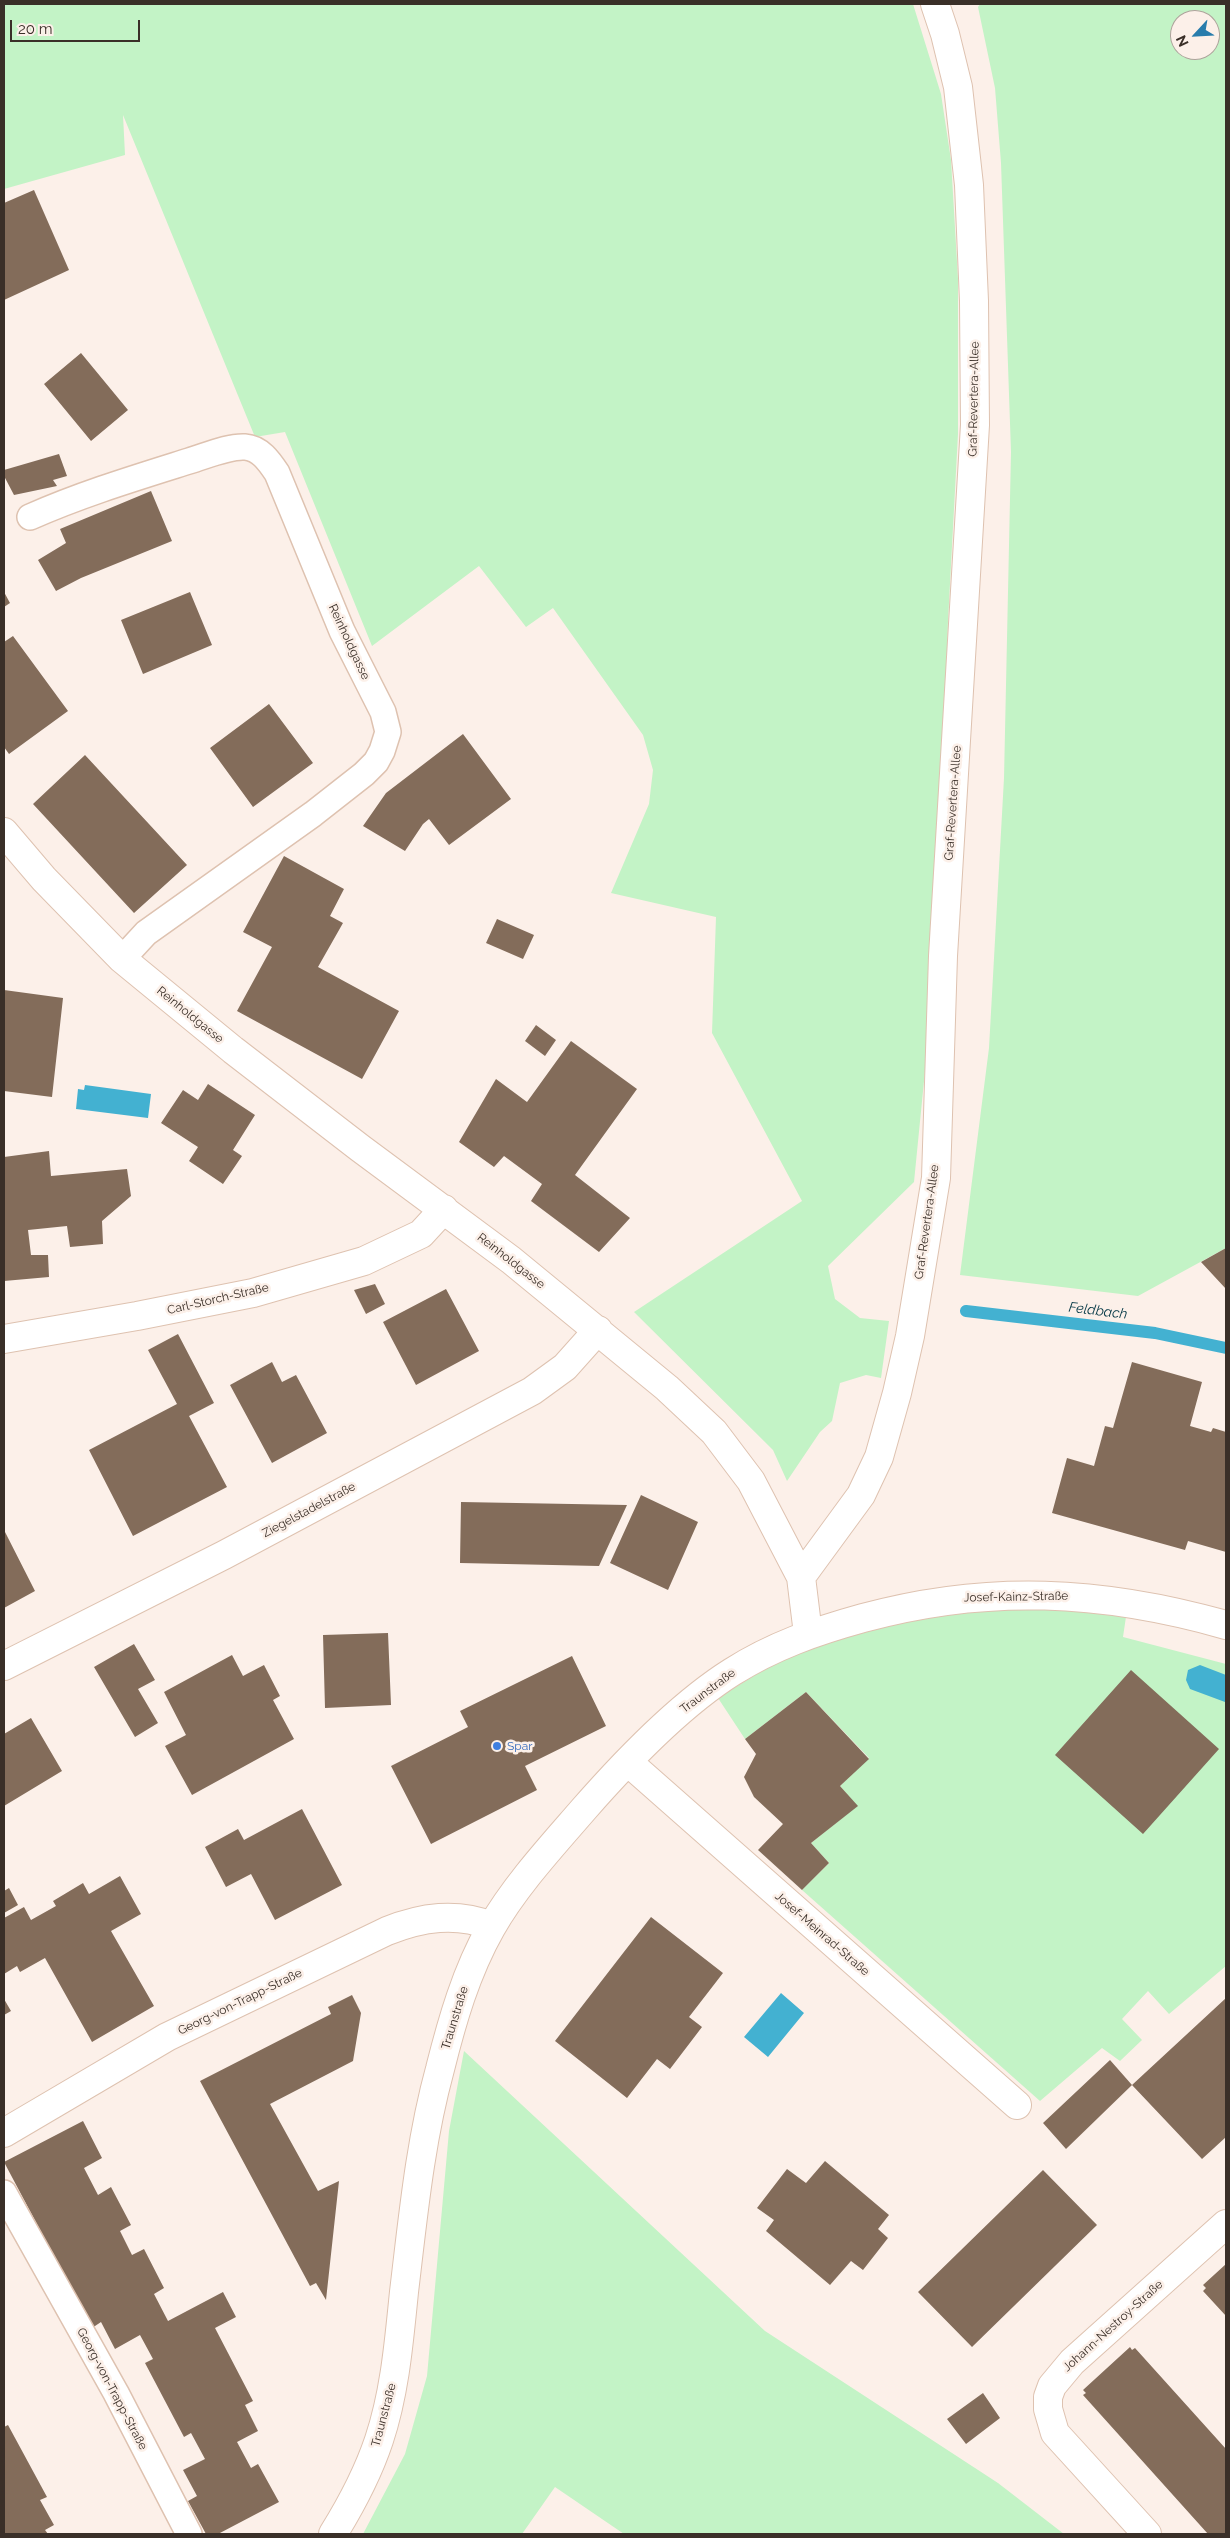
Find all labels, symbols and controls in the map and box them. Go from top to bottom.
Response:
scale bar [12,10,142,42]
north arrow [1170,10,1220,60]
text: 20 m [18,20,53,38]
text: N [1173,33,1192,49]
street label: Graf-Revertera-Allee [966,341,982,457]
street label: Reinholdgasse [325,602,373,682]
street label: Graf-Revertera-Allee [942,745,964,861]
street label: Reinholdgasse [154,984,226,1046]
street label: Graf-Revertera-Allee [912,1164,942,1280]
street label: Reinholdgasse [474,1230,548,1292]
street label: Carl-Storch-Straße [166,1280,270,1318]
water label: Feldbach [1068,1299,1128,1323]
street label: Ziegelstadelstraße [260,1479,358,1541]
street label: Josef-Kainz-Straße [964,1589,1068,1605]
street label: Traunstraße [678,1666,738,1716]
place label: Spar [507,1739,532,1753]
marker: Spar [491,1740,503,1752]
street label: Josef-Meinrad-Straße [772,1889,872,1979]
street label: Georg-von-Trapp-Straße [176,1966,304,2038]
street label: Traunstraße [439,1985,471,2051]
street label: Johann-Nestroy-Straße [1060,2277,1166,2375]
street label: Georg-von-Trapp-Straße [74,2325,150,2453]
street label: Traunstraße [369,2382,399,2448]

